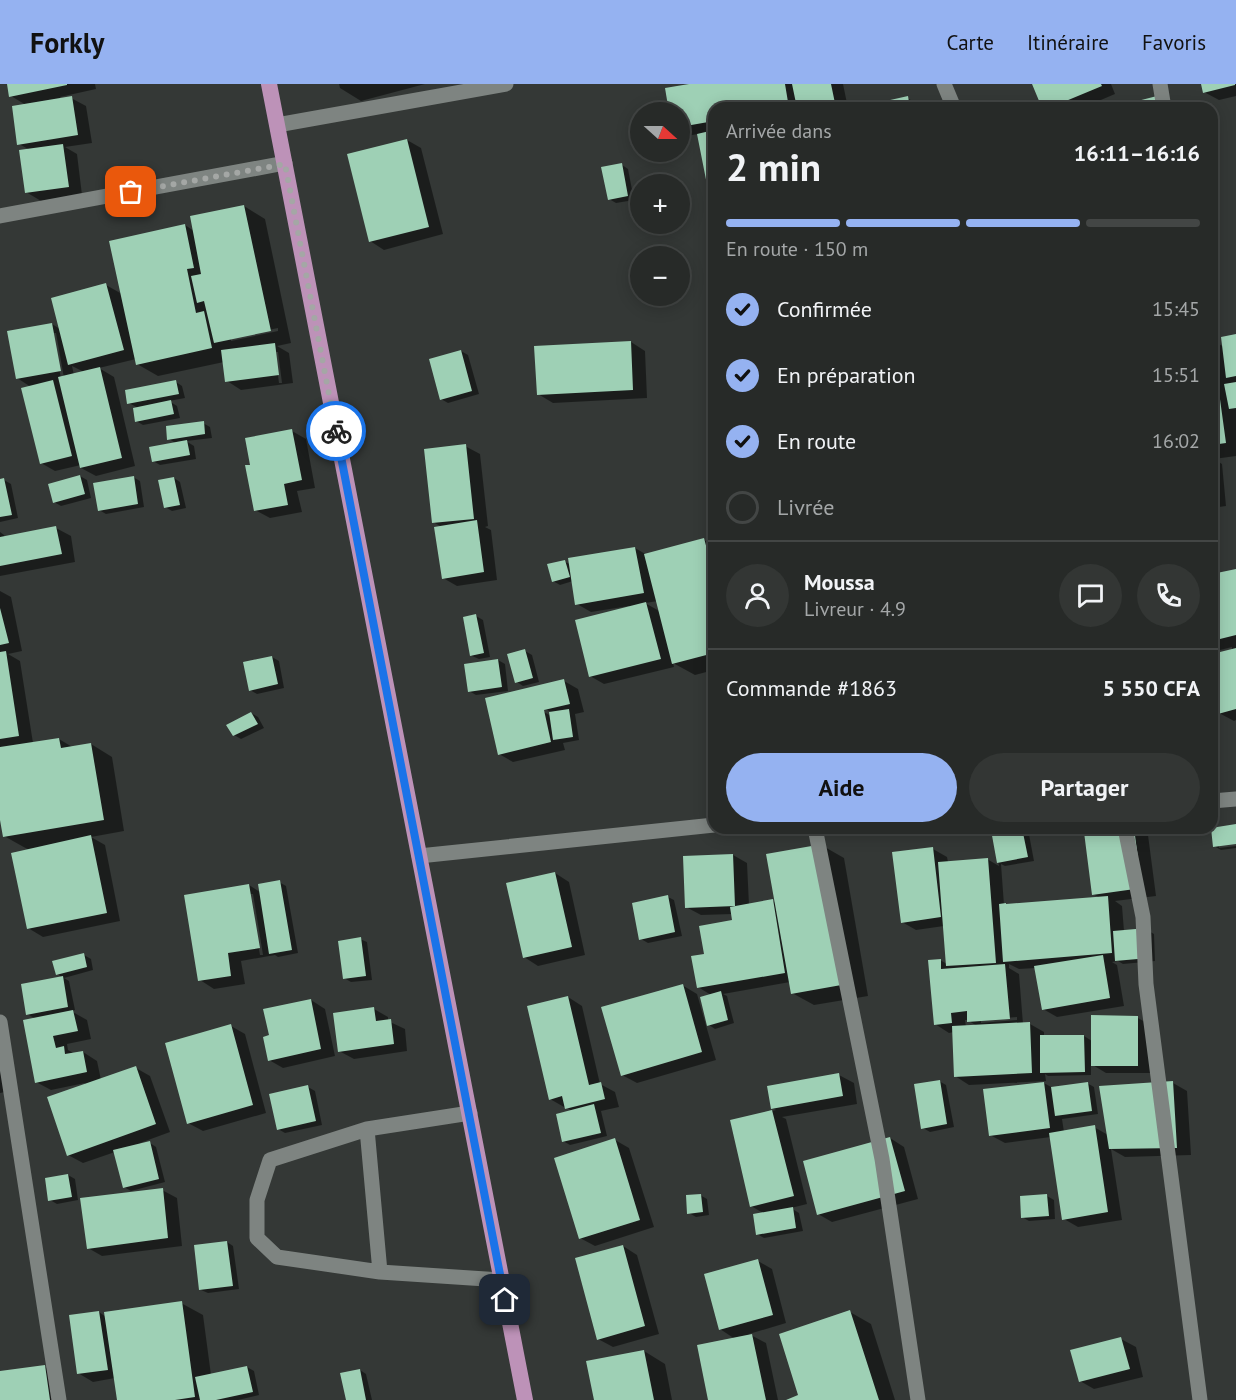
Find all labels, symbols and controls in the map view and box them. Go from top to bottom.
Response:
text: Forkly [30,24,104,61]
text: Carte [947,29,994,56]
text: Itinéraire [1027,29,1109,56]
text: Favoris [1142,29,1206,56]
north arrow [630,102,690,162]
map controls [630,102,690,306]
text: Arrivée dans [726,118,832,144]
text: 16:11–16:16 [1074,139,1200,167]
text: 2 min [726,141,821,192]
pin [105,166,156,217]
button: + [630,174,690,234]
icon: bag [114,175,147,208]
text: En route · 150 m [726,236,868,262]
button: − [630,246,690,306]
icon: check [726,293,759,326]
text: Confirmée [777,295,872,323]
text: 15:45 [1152,296,1200,322]
icon: check [726,359,759,392]
text: En préparation [777,361,916,389]
text: 15:51 [1152,362,1200,388]
courier [306,401,366,461]
icon: bike [320,415,353,448]
icon: check [726,425,759,458]
text: En route [777,427,856,455]
text: 16:02 [1152,428,1200,454]
text: Livrée [777,493,834,521]
button: person [726,564,789,627]
button: chat [1059,564,1122,627]
button: phone [1137,564,1200,627]
text: Moussa [804,568,875,596]
text: Livreur · 4.9 [804,596,906,622]
text: Commande #1863 [726,674,897,702]
text: 5 550 CFA [1102,674,1200,702]
button: Aide [726,753,957,822]
button: Partager [969,753,1200,822]
pin [479,1274,530,1325]
icon: home [488,1283,521,1316]

